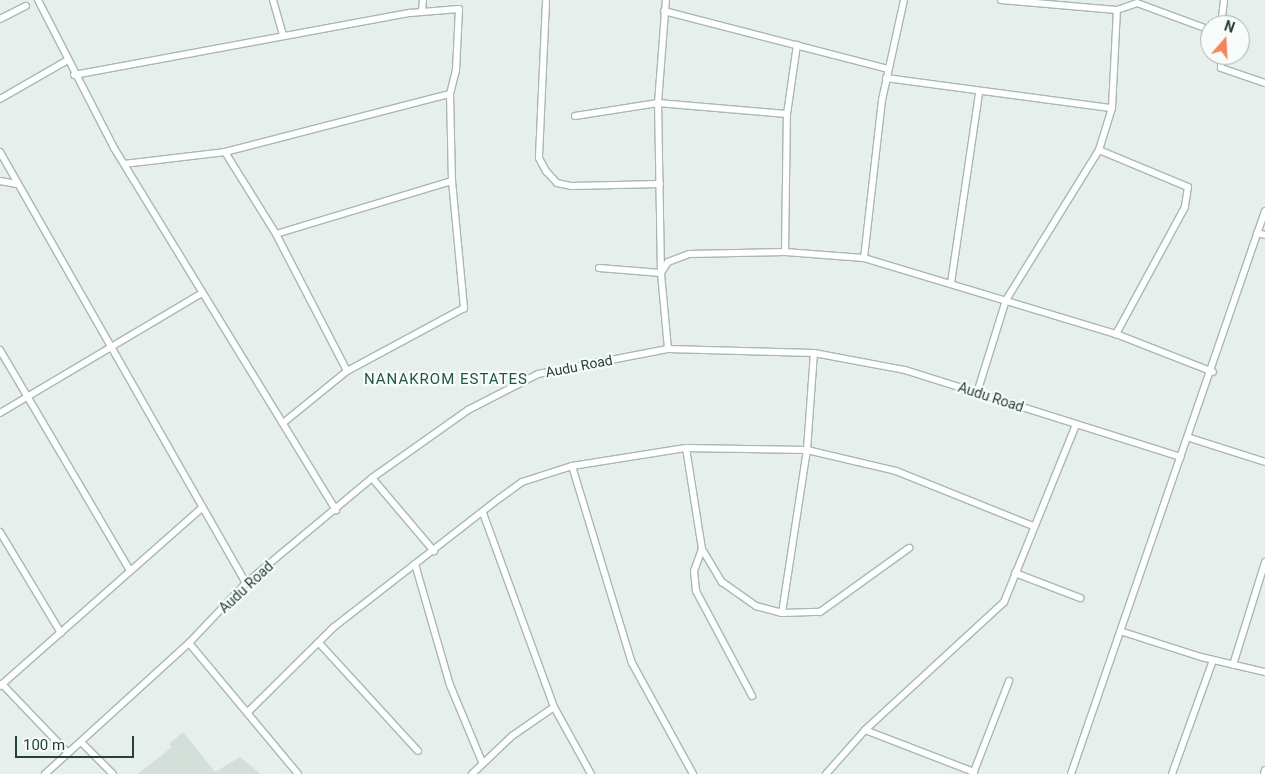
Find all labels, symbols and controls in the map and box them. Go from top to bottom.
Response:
north arrow [1200,15,1250,65]
text: N [1222,18,1237,36]
street label: Audu Road [544,351,614,381]
district label: NANAKROM ESTATES [362,371,530,389]
street label: Audu Road [956,379,1026,415]
street label: Audu Road [215,558,277,616]
scale bar [18,726,136,758]
text: 100 m [23,736,65,754]

